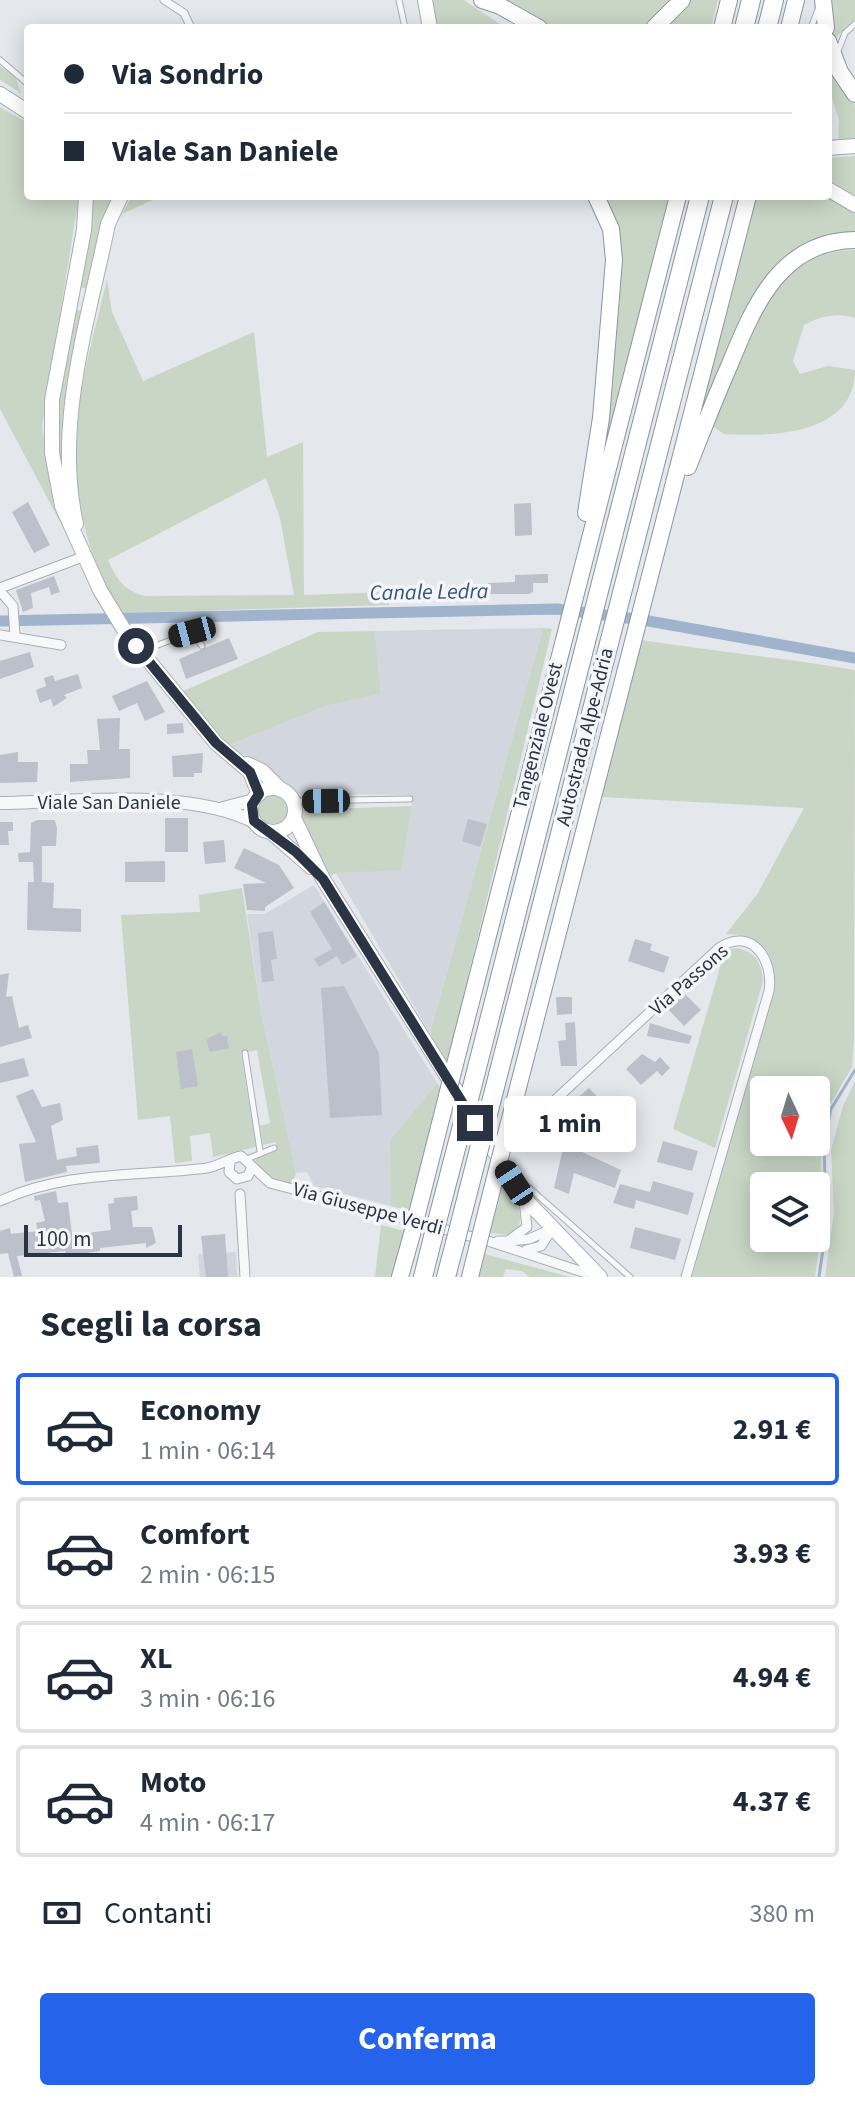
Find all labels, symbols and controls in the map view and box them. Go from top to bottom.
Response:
text: Via Sondrio [112,53,263,96]
text: Viale San Daniele [112,130,339,173]
water label: Canale Ledra [369,575,489,609]
car [166,614,218,650]
route start [118,628,154,664]
street label: Autostrada Alpe-Adria [549,645,621,829]
street label: Tangenziale Ovest [506,659,570,812]
street label: Viale San Daniele [37,789,181,817]
car [302,789,350,813]
street label: Via Passons [643,938,735,1022]
north arrow [750,1076,830,1156]
map controls [750,1076,830,1252]
callout: 1 min [503,1095,635,1151]
route end [457,1105,493,1141]
text: 1 min [538,1105,602,1142]
car [491,1156,537,1210]
button: layers [750,1172,830,1252]
street label: Via Giuseppe Verdi [290,1175,446,1243]
scale bar [24,1221,182,1257]
text: 100 m [36,1223,91,1255]
text: Scegli la corsa [40,1299,262,1350]
text: Economy [140,1389,261,1432]
icon: car [44,1393,116,1465]
text: 2.91 € [733,1408,811,1451]
text: 1 min · 06:14 [140,1432,275,1469]
text: Comfort [140,1513,250,1556]
icon: car [44,1517,116,1589]
text: 3.93 € [733,1532,811,1575]
text: 2 min · 06:15 [140,1556,275,1593]
text: XL [140,1637,173,1680]
icon: car [44,1641,116,1713]
text: 4.94 € [733,1656,811,1699]
text: 3 min · 06:16 [140,1680,275,1717]
text: Moto [140,1761,206,1804]
icon: car [44,1765,116,1837]
text: 4.37 € [733,1780,811,1823]
text: 4 min · 06:17 [140,1804,275,1841]
icon: cash [40,1891,84,1935]
text: Contanti [104,1892,212,1935]
text: 380 m [749,1895,815,1932]
button: Conferma [40,1993,815,2085]

